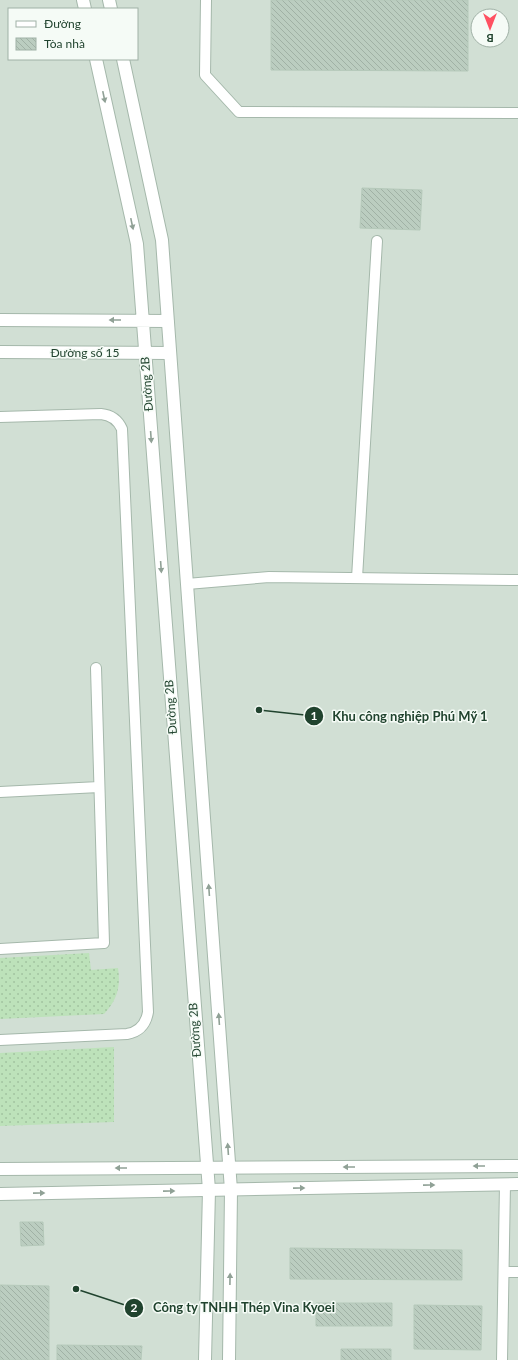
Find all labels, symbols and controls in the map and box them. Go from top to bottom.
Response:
legend [8,8,138,60]
north arrow [470,8,510,48]
text: Đường [44,16,81,31]
text: B [486,32,494,45]
text: Tòa nhà [44,36,85,51]
one-way arrow [102,91,108,103]
one-way arrow [130,218,136,230]
one-way arrow [108,317,121,323]
street label: Đường số 15 [50,345,120,360]
street label: Đường 2B [137,356,156,412]
one-way arrow [147,431,154,443]
one-way arrow [157,561,164,573]
street label: Đường 2B [161,679,180,735]
callout: Khu công nghiệp Phú Mỹ 1 [304,704,496,729]
text: 1 [311,708,318,723]
text: Khu công nghiệp Phú Mỹ 1 [332,708,488,724]
one-way arrow [206,884,213,896]
street label: Đường 2B [185,1002,204,1058]
one-way arrow [215,1013,222,1026]
one-way arrow [224,1143,231,1155]
one-way arrow [472,1163,485,1169]
one-way arrow [342,1164,355,1170]
one-way arrow [114,1165,127,1171]
one-way arrow [423,1182,435,1189]
one-way arrow [293,1185,306,1191]
one-way arrow [163,1188,176,1194]
one-way arrow [33,1190,45,1197]
one-way arrow [227,1272,233,1285]
callout: Công ty TNHH Thép Vina Kyoei [124,1295,344,1320]
text: Công ty TNHH Thép Vina Kyoei [153,1299,335,1315]
text: 2 [131,1300,138,1315]

